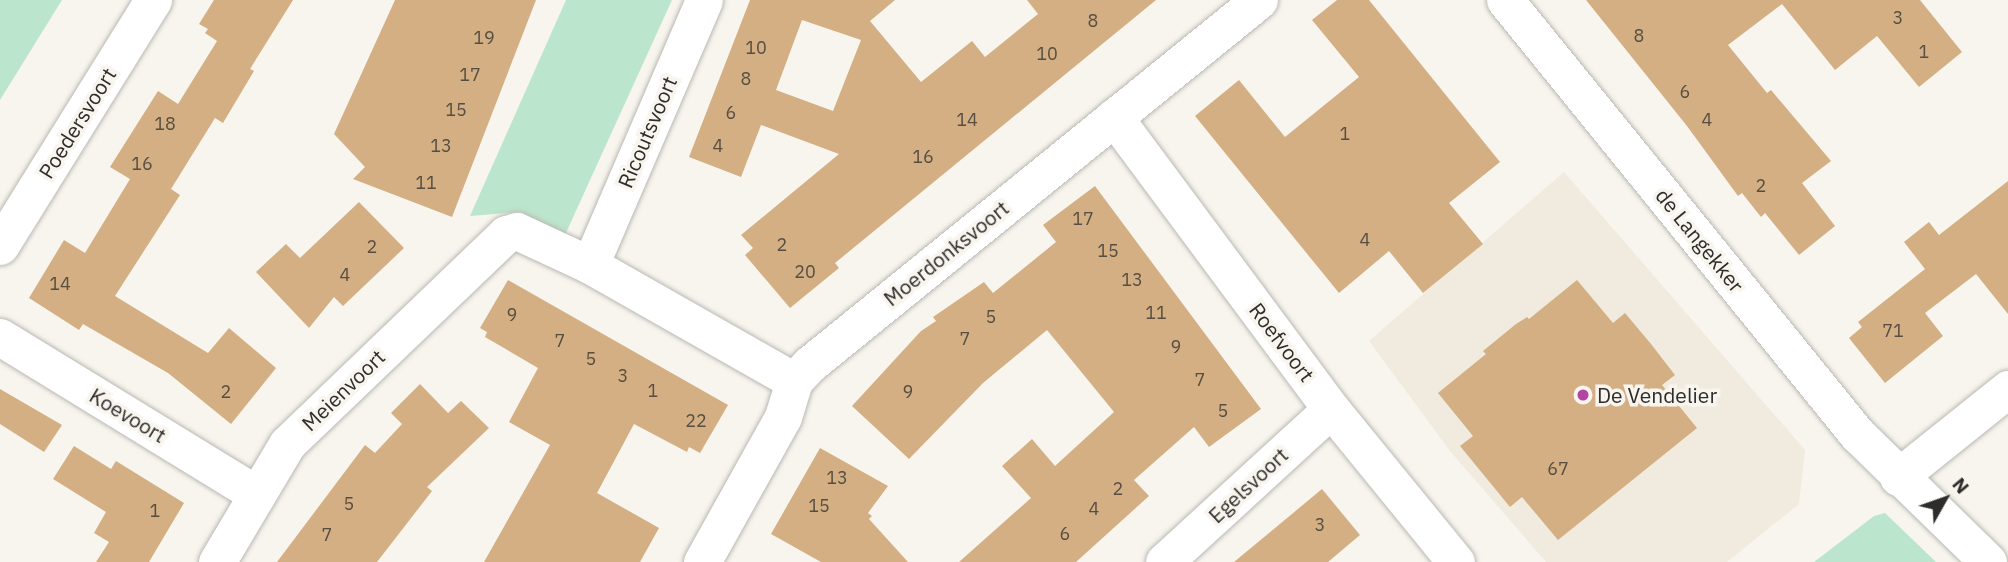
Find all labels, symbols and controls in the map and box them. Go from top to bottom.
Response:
house number: 3 [1893,7,1903,29]
house number: 8 [1088,10,1098,32]
house number: 8 [1634,25,1644,47]
house number: 19 [473,27,495,49]
house number: 10 [745,37,767,59]
house number: 1 [1919,41,1929,63]
house number: 10 [1036,43,1058,65]
street label: Poedersvoort [33,63,121,183]
house number: 17 [459,64,481,86]
house number: 8 [741,68,751,90]
street label: Ricoutsvoort [612,72,682,192]
house number: 6 [1680,81,1690,103]
house number: 15 [445,99,467,121]
house number: 6 [726,102,736,124]
house number: 14 [956,109,978,131]
house number: 4 [1702,109,1712,131]
house number: 18 [154,113,176,135]
house number: 1 [1340,123,1350,145]
house number: 13 [430,135,452,157]
house number: 4 [713,135,723,157]
house number: 16 [912,146,934,168]
house number: 16 [131,153,153,175]
house number: 11 [415,172,437,194]
house number: 2 [1756,175,1766,197]
street label: de Langekker [1651,183,1749,297]
street label: Moerdonksvoort [878,195,1014,311]
house number: 17 [1072,208,1094,230]
house number: 4 [1360,229,1370,251]
house number: 2 [777,234,787,256]
house number: 2 [367,236,377,258]
house number: 15 [1097,240,1119,262]
house number: 20 [794,261,816,283]
house number: 4 [340,264,350,286]
house number: 13 [1121,269,1143,291]
house number: 14 [49,273,71,295]
street label: Roefvoort [1244,298,1320,386]
house number: 11 [1145,302,1167,324]
house number: 9 [507,304,517,326]
house number: 5 [986,306,996,328]
house number: 71 [1882,320,1904,342]
house number: 7 [960,328,970,350]
house number: 7 [555,330,565,352]
house number: 9 [1171,336,1181,358]
street label: Meienvoort [296,344,390,436]
house number: 5 [586,348,596,370]
house number: 3 [618,365,628,387]
house number: 7 [1195,369,1205,391]
house number: 1 [648,380,658,402]
house number: 2 [221,381,231,403]
house number: 9 [903,381,913,403]
street label: Koevoort [85,382,171,448]
place label: De Vendelier [1597,382,1717,408]
marker: De Vendelier [1575,387,1591,403]
house number: 5 [1218,400,1228,422]
house number: 22 [685,410,707,432]
street label: Egelsvoort [1203,442,1293,528]
house number: 67 [1547,458,1569,480]
north arrow [1910,464,1980,534]
house number: 13 [826,467,848,489]
text: N [1947,473,1975,498]
house number: 2 [1113,478,1123,500]
house number: 5 [344,493,354,515]
house number: 15 [808,495,830,517]
house number: 4 [1089,498,1099,520]
house number: 1 [150,500,160,522]
house number: 3 [1315,514,1325,536]
house number: 6 [1060,523,1070,545]
house number: 7 [322,524,332,546]

